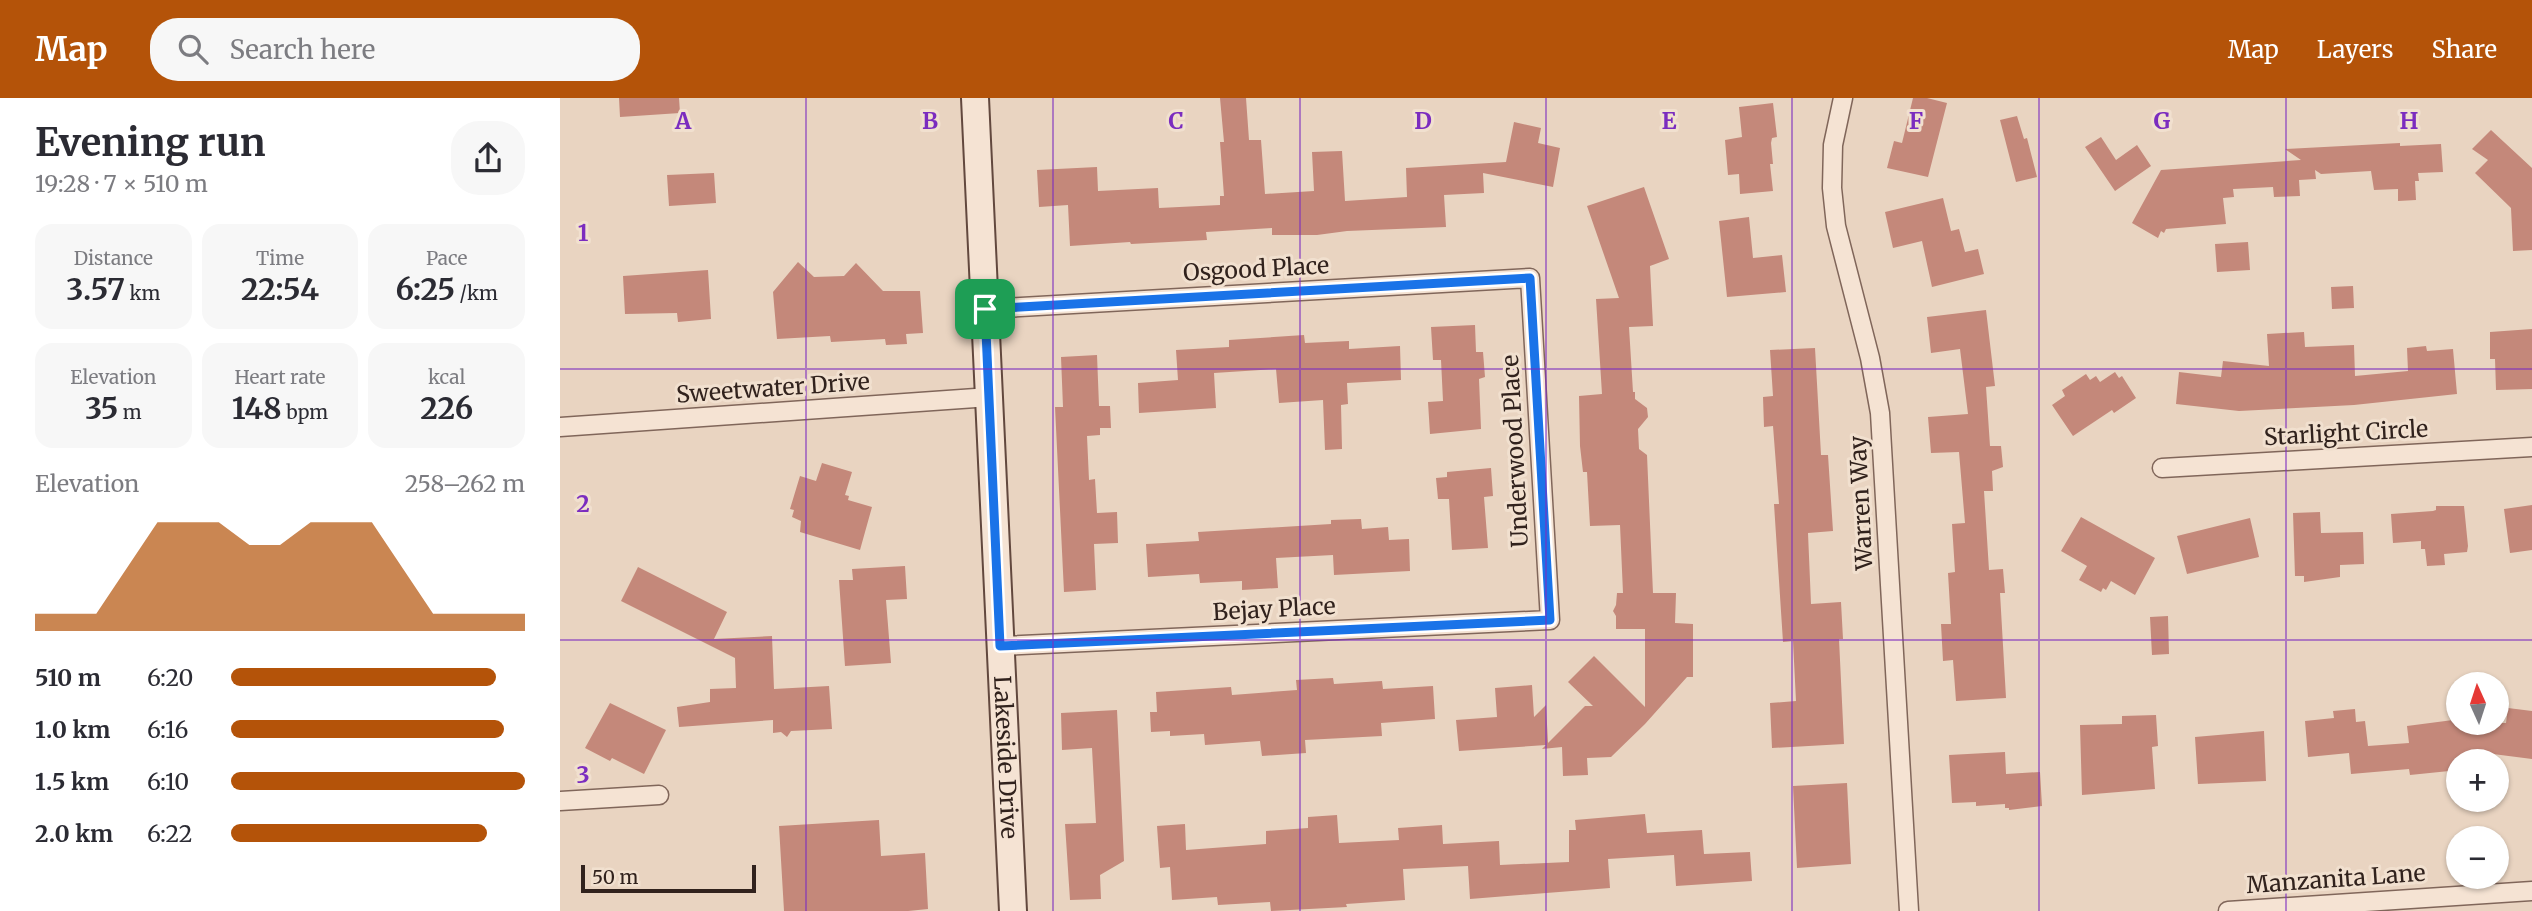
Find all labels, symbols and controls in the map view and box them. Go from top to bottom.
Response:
search box [150,18,640,81]
text: Map [35,29,108,70]
icon: search [174,30,212,68]
text: Search here [230,33,375,66]
text: Map [2228,34,2279,65]
text: Layers [2317,34,2393,65]
text: Share [2431,34,2497,65]
text: A [674,106,692,135]
text: B [922,106,938,135]
text: C [1168,106,1184,135]
text: D [1414,106,1432,135]
text: E [1661,106,1677,135]
text: F [1909,106,1923,135]
text: G [2154,106,2171,135]
text: H [2400,106,2419,135]
text: Evening run [35,119,266,166]
button: share [451,121,525,195]
text: 19:28 · 7 × 510 m [35,169,208,198]
text: 1 [578,218,589,247]
text: Distance [74,246,153,270]
text: Time [256,246,304,270]
text: Pace [426,246,467,270]
street label: Osgood Place [1182,250,1330,287]
text: 3.57 [66,270,125,308]
text: 22:54 [241,270,319,308]
text: 6:25 [395,270,455,308]
pin [955,279,1015,339]
text: km [125,281,160,305]
text: /km [455,281,498,305]
icon: arrive [966,290,1004,328]
street label: Underwood Place [1495,354,1534,548]
text: Elevation [70,365,156,389]
text: Heart rate [235,365,325,389]
text: kcal [428,365,465,389]
street label: Sweetwater Drive [675,366,871,409]
text: 35 [85,389,118,427]
text: 148 [232,389,282,427]
text: 226 [420,389,473,427]
text: m [118,400,142,424]
text: bpm [282,400,328,424]
street label: Starlight Circle [2263,414,2429,451]
street label: Warren Way [1842,434,1879,572]
text: Elevation [35,469,139,498]
text: 258–262 m [405,469,525,498]
text: 2 [576,489,590,518]
street label: Bejay Place [1212,591,1336,626]
text: 510 m [35,663,101,692]
text: 6:20 [147,663,193,692]
north arrow [2446,672,2510,735]
map controls [2446,672,2509,889]
street label: Lakeside Drive [988,675,1025,839]
text: 1.0 km [35,715,110,744]
text: 6:16 [147,715,188,744]
button: + [2446,749,2509,812]
text: 3 [576,760,590,789]
text: 1.5 km [35,767,109,796]
text: 6:10 [147,767,189,796]
text: 2.0 km [35,819,113,848]
text: 6:22 [147,819,192,848]
button: − [2446,826,2509,889]
street label: Manzanita Lane [2245,858,2426,899]
scale bar [581,862,756,894]
text: 50 m [592,865,638,889]

